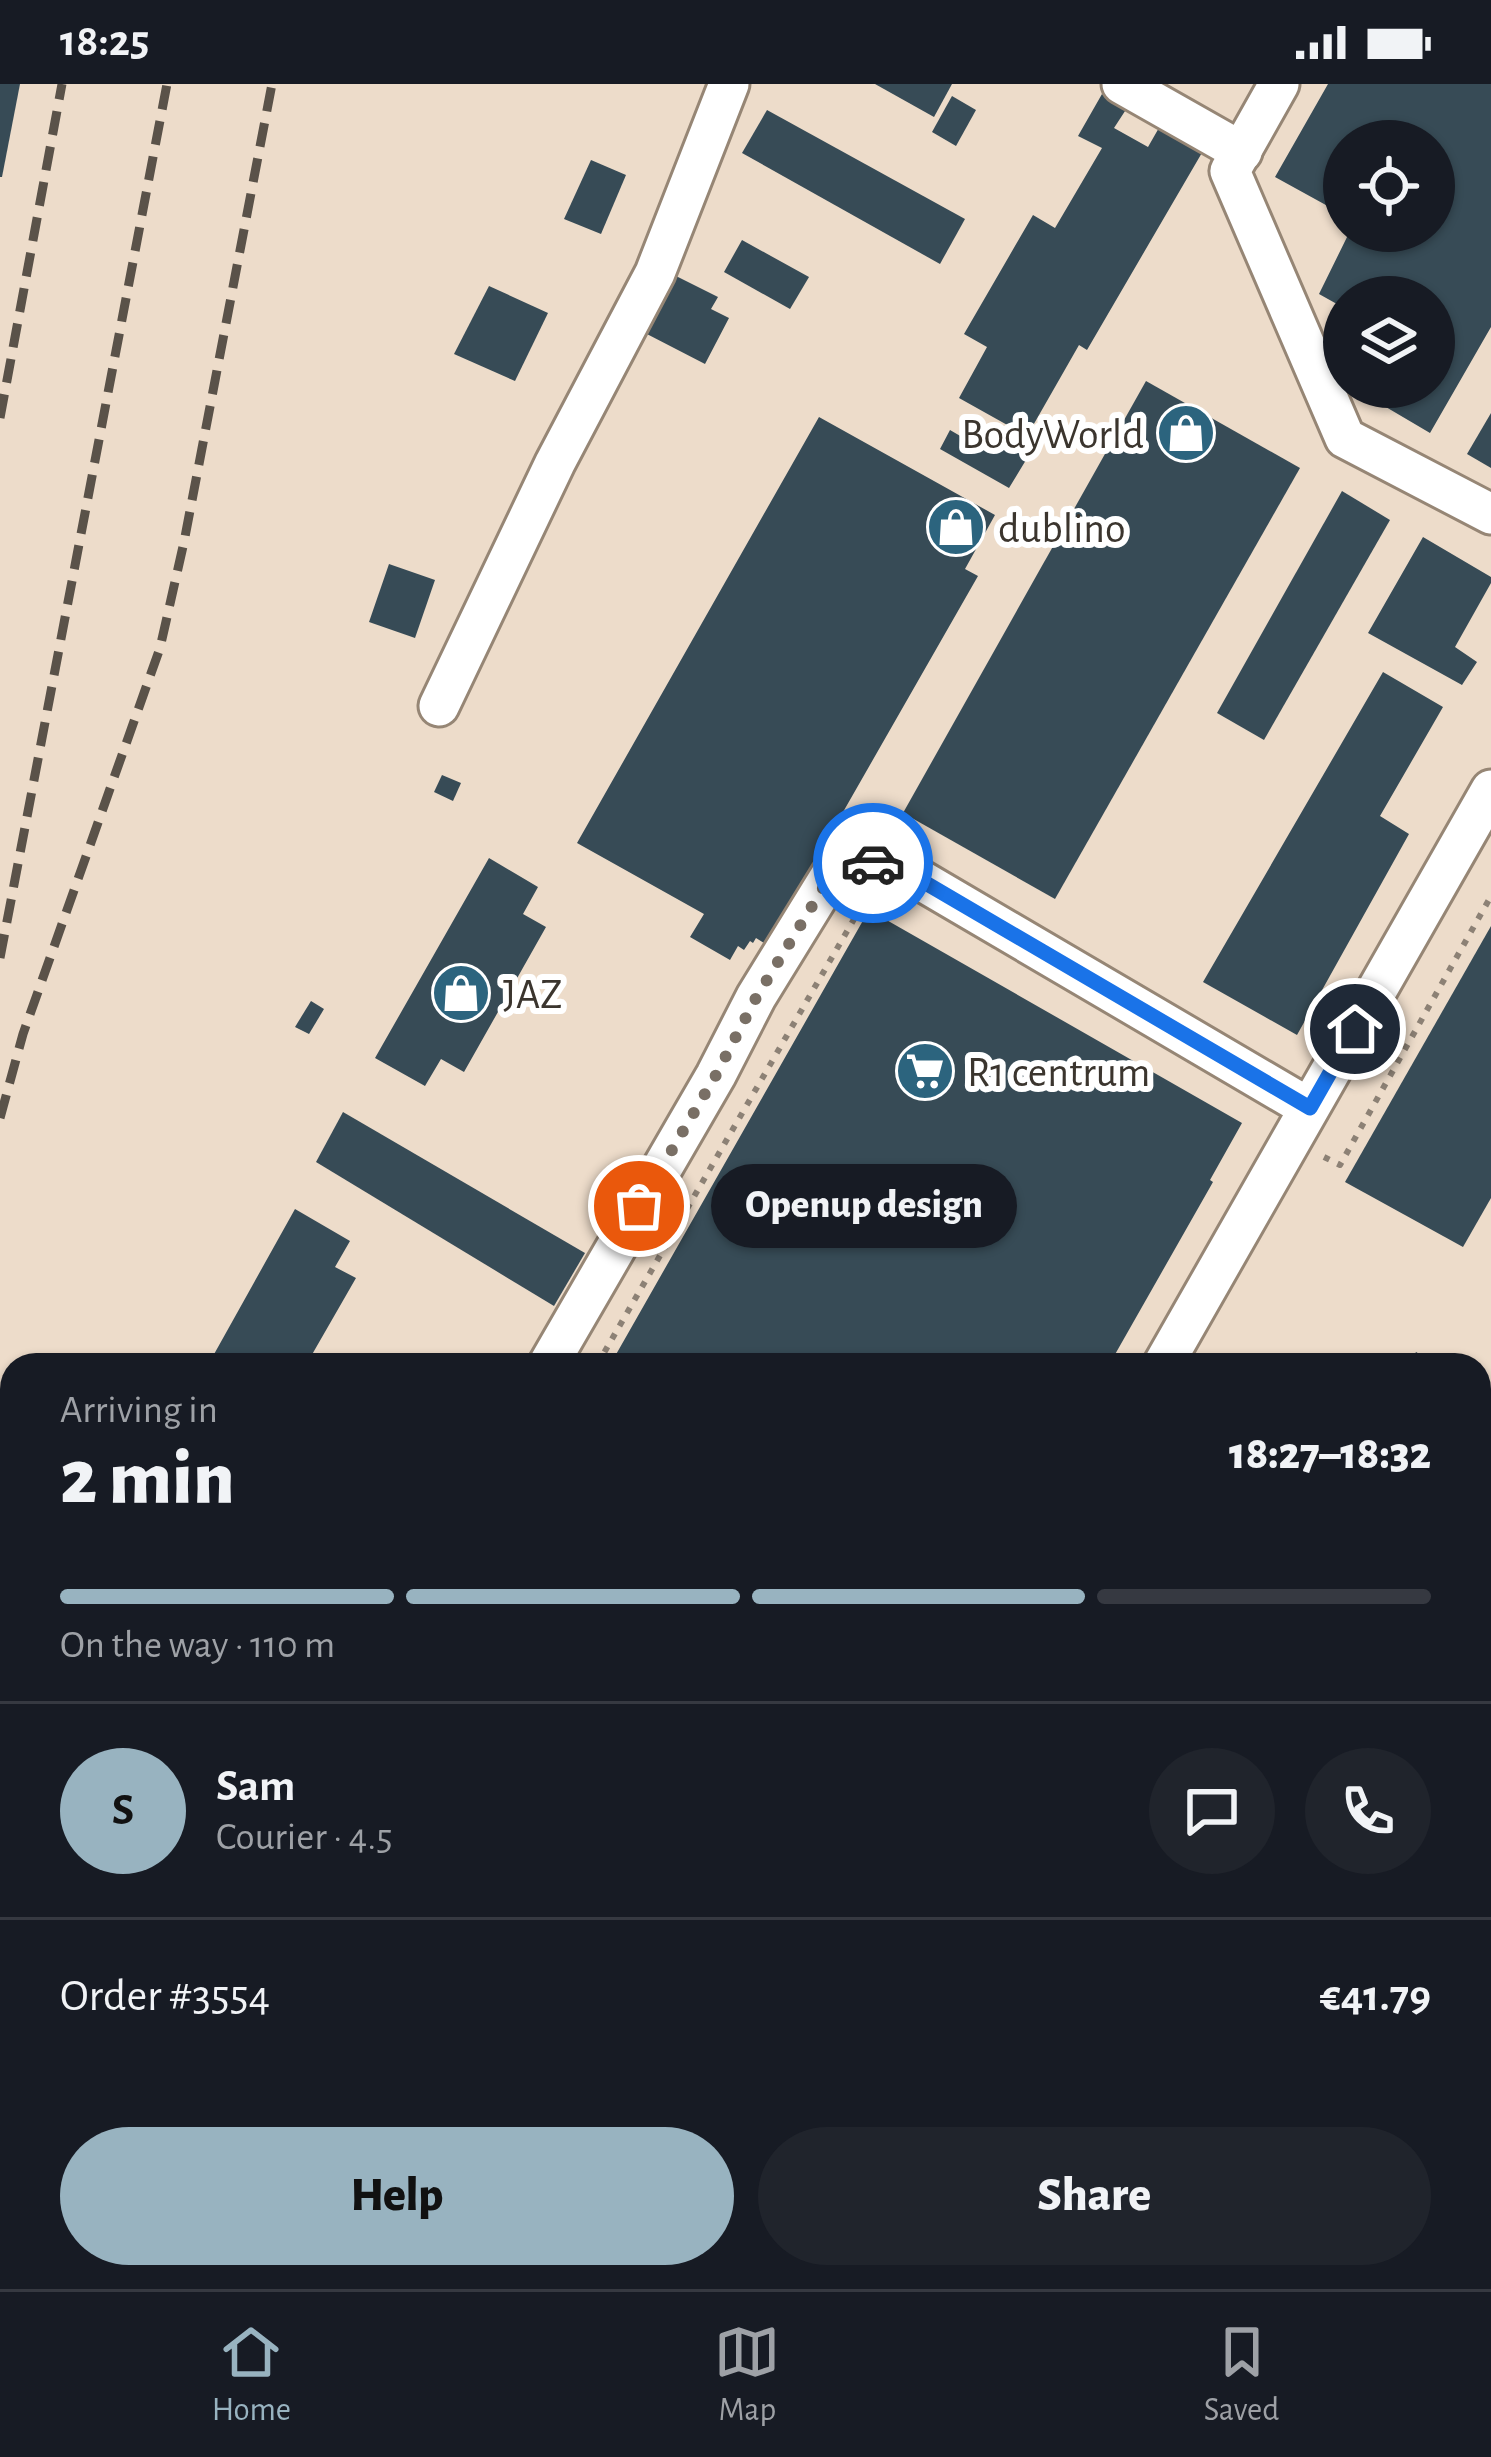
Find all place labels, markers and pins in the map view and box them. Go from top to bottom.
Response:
shop icon: BodyWorld [1155,402,1217,464]
place label: BodyWorld [961,414,1144,456]
shop icon: dublino [925,496,987,558]
place label: dublino [998,508,1126,550]
shop icon: JAZ [430,962,492,1024]
place label: JAZ [503,974,562,1016]
pin [1304,978,1406,1080]
supermarket icon: R1 centrum [894,1040,956,1102]
place label: R1 centrum [967,1052,1150,1094]
pin [588,1155,690,1257]
callout: Openup design [711,1164,1017,1248]

